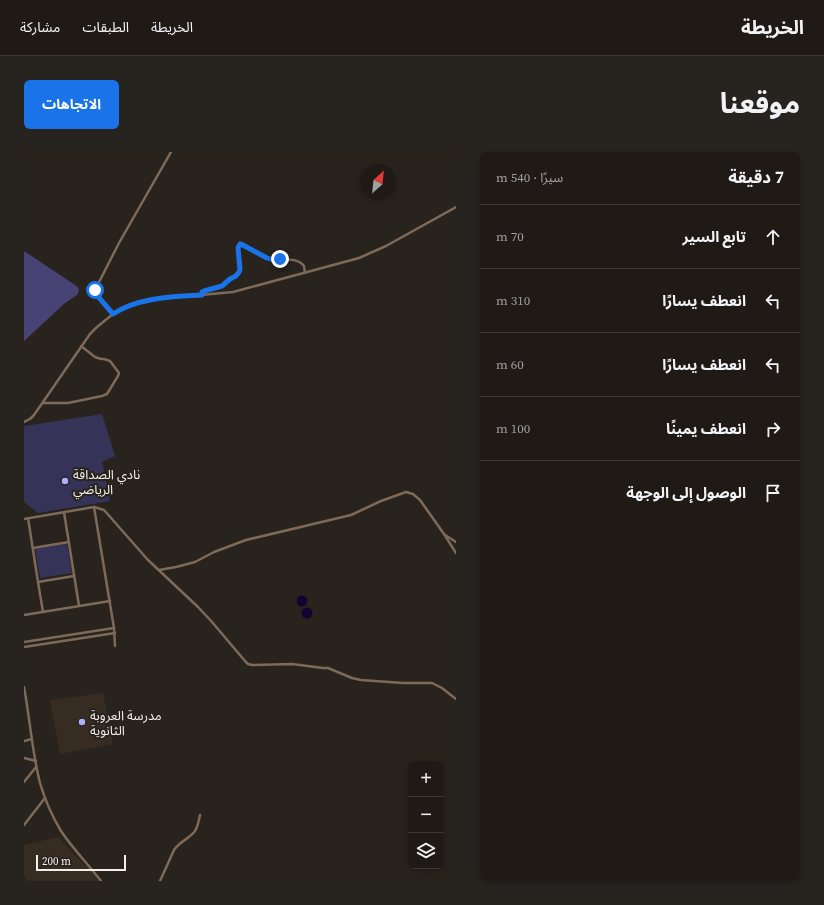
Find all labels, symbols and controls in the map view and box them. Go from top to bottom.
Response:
text: الخريطة [741,14,804,40]
text: مشاركة [20,17,60,37]
text: الطبقات [82,17,129,37]
text: الخريطة [151,17,193,37]
button: الاتجاهات [24,80,119,129]
text: موقعنا [720,84,800,122]
north arrow [360,164,396,200]
text: 7 دقيقة [728,165,784,189]
text: سيرًا · 540 m [496,169,563,186]
text: تابع السير [683,226,746,247]
icon: ahead [762,226,784,248]
text: 70 m [496,228,524,245]
route end [271,250,289,268]
route start [86,281,104,299]
text: انعطف يسارًا [662,290,746,311]
icon: left [762,290,784,312]
text: 310 m [496,292,530,309]
text: انعطف يسارًا [662,354,746,375]
icon: left [762,354,784,376]
text: 60 m [496,356,524,373]
text: انعطف يمينًا [666,418,746,439]
icon: right [762,418,784,440]
text: 100 m [496,420,530,437]
place label: نادي الصداقة الرياضي [73,466,140,500]
marker: نادي الصداقة الرياضي [60,476,70,486]
text: الوصول إلى الوجهة [626,482,746,503]
icon: arrive [762,482,784,504]
place label: مدرسة العروبة الثانوية [90,707,162,739]
marker: مدرسة العروبة الثانوية [77,717,87,727]
map controls [408,761,444,869]
button: + [408,761,444,797]
button: − [408,797,444,833]
button: layers [408,833,444,869]
scale bar [36,853,126,872]
text: 200 m [42,854,71,869]

